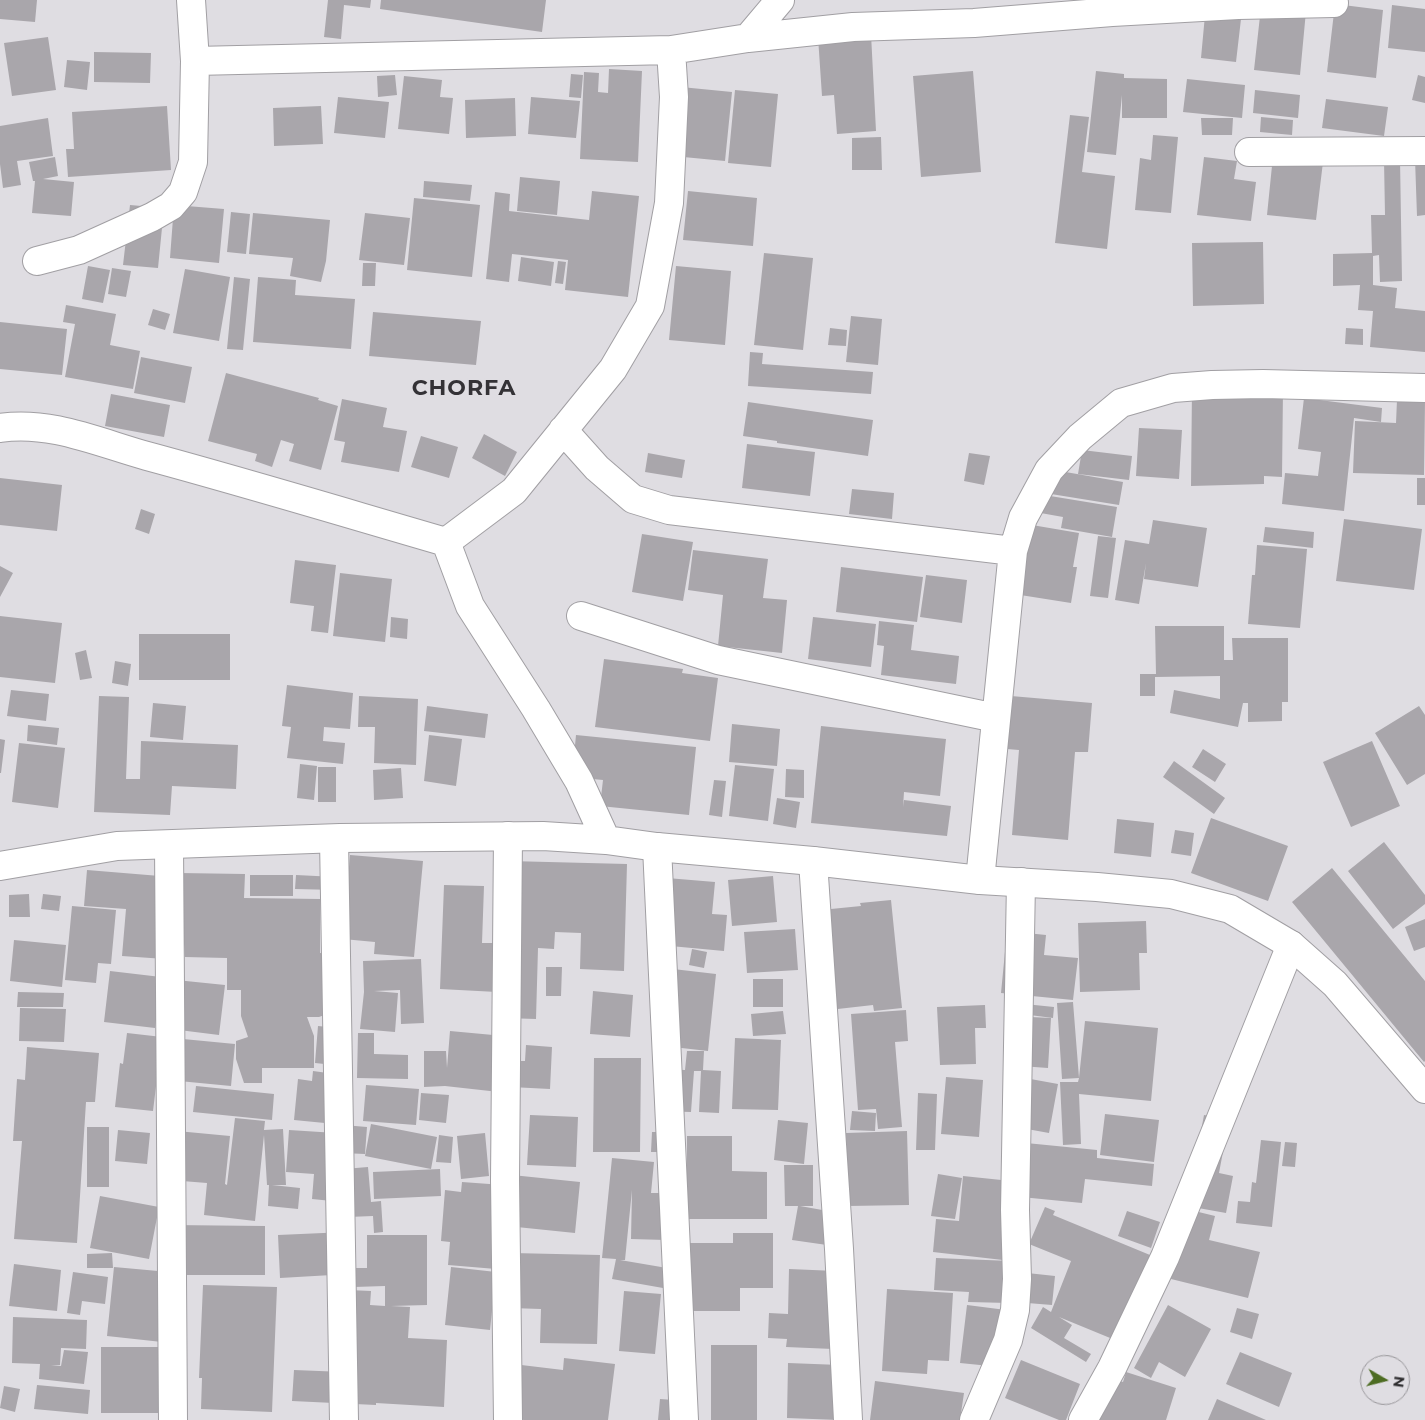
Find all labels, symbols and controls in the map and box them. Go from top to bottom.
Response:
district label: CHORFA [411,376,517,402]
north arrow [1360,1355,1410,1405]
text: N [1389,1375,1409,1389]

